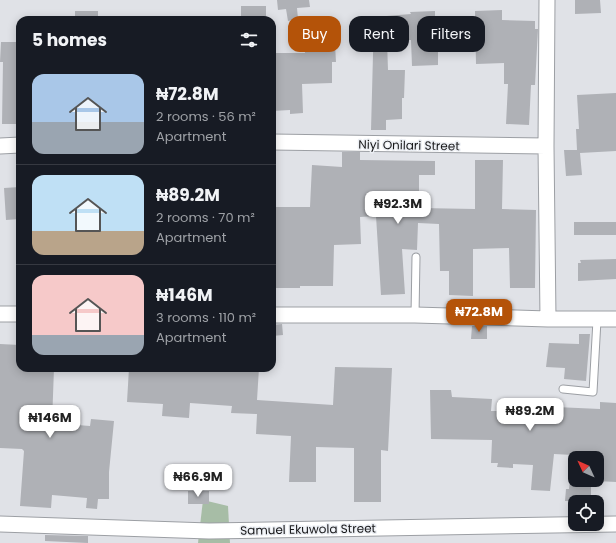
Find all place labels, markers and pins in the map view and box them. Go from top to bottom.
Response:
pin: ₦92.3M [365,191,431,225]
pin: ₦72.8M [446,299,512,333]
pin: ₦89.2M [497,398,563,432]
pin: ₦146M [22,405,78,439]
pin: ₦66.9M [165,464,231,498]

